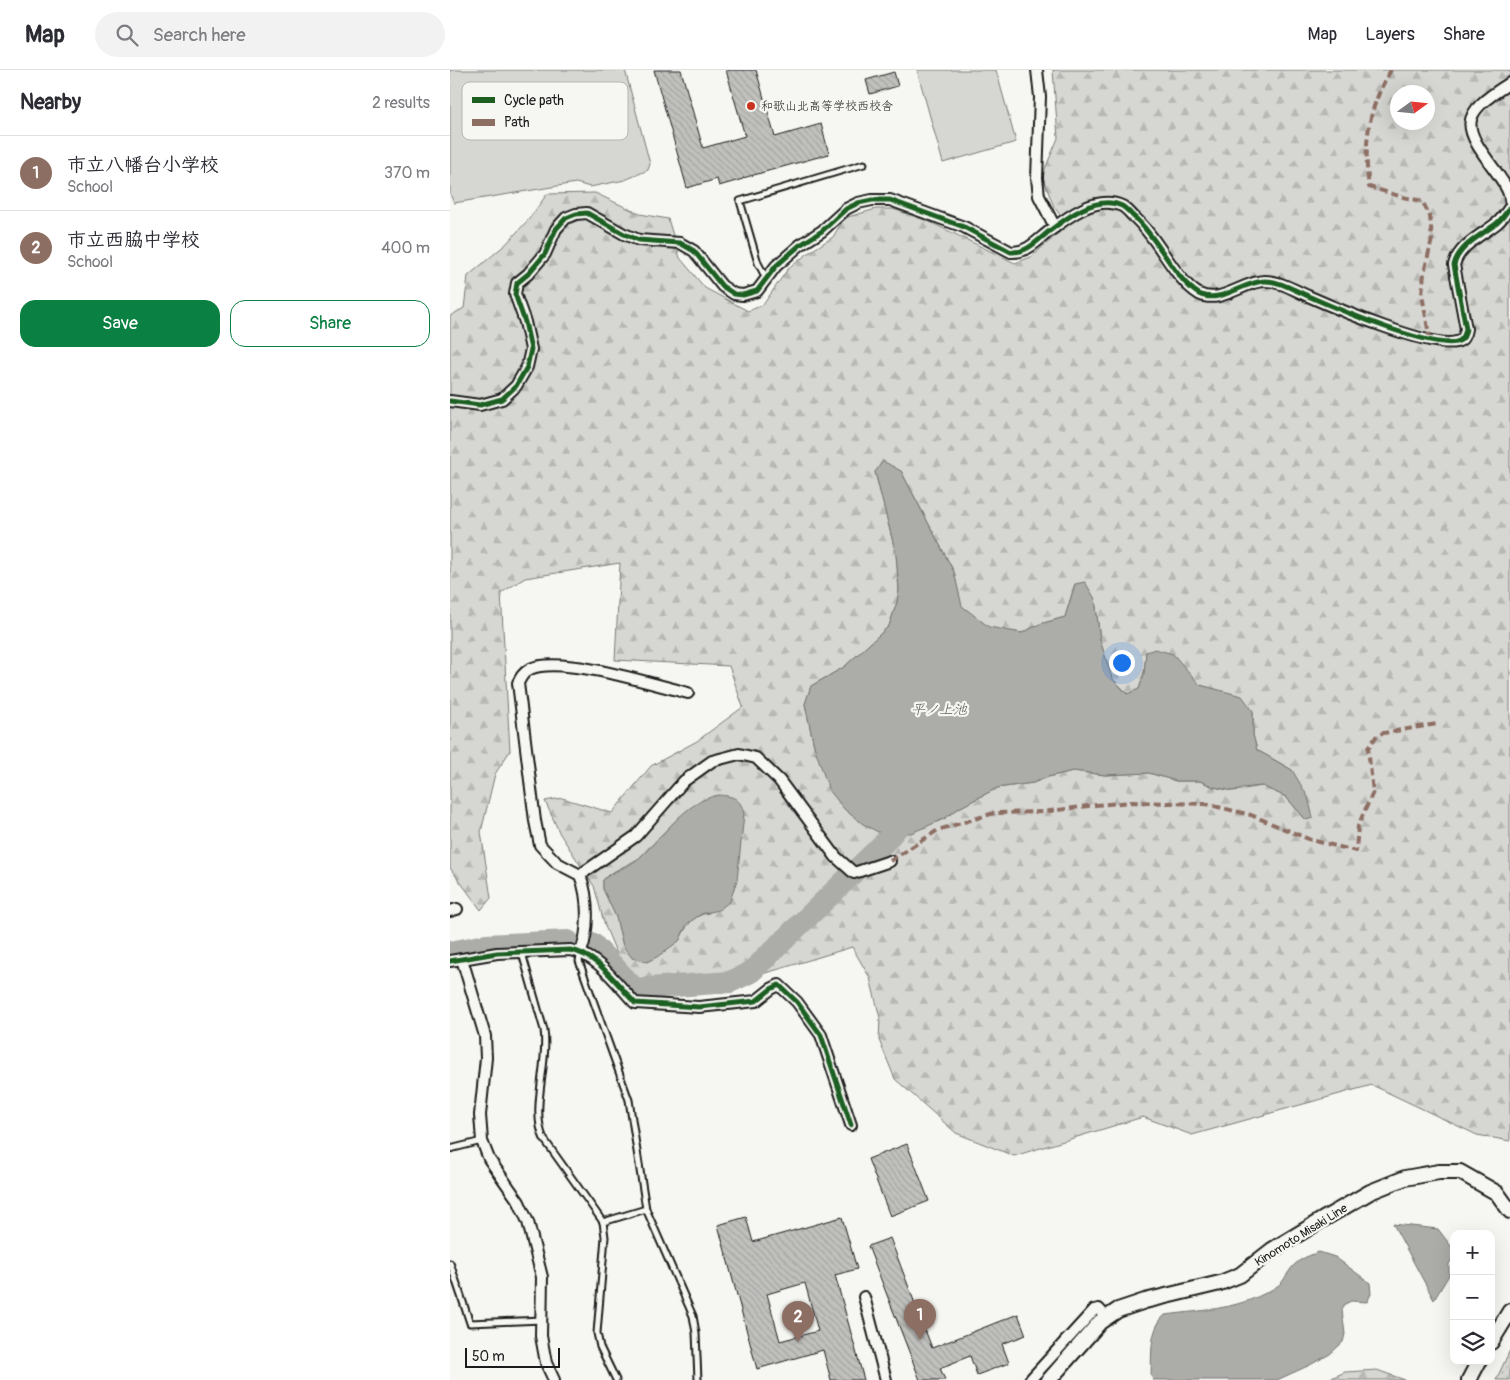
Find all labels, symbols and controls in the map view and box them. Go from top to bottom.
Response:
search box [95,12,445,57]
text: Map [25,20,65,49]
icon: search [113,21,141,49]
text: Search here [153,23,246,47]
text: Map [1308,23,1337,46]
text: Layers [1365,23,1415,46]
text: Share [1443,23,1485,46]
legend [462,82,628,140]
north arrow [1390,85,1435,130]
text: Nearby [20,89,81,116]
text: Cycle path [504,92,564,109]
text: 2 results [372,93,430,113]
place label: 和歌山北高等学校西校舎 [761,99,893,114]
marker: 和歌山北高等学校西校舎 [745,100,757,112]
text: Path [504,114,529,131]
text: 市立八幡台小学校 [67,153,219,177]
text: 1 [33,163,39,183]
text: 370 m [384,163,430,183]
text: School [67,177,113,197]
text: 市立西脇中学校 [67,228,200,252]
text: 2 [32,238,40,258]
text: 400 m [381,238,430,258]
text: School [67,252,113,272]
button: Save [20,300,220,347]
button: Share [230,300,430,347]
your location [1109,650,1135,676]
water label: 平ノ上池 [911,701,968,718]
street label: Kinomoto Misaki Line [1252,1201,1350,1270]
map controls [1450,1230,1495,1365]
button: + [1450,1230,1495,1275]
button: − [1450,1275,1495,1320]
pin: 1 [904,1299,936,1340]
pin: 2 [782,1301,814,1342]
button: layers [1450,1320,1495,1365]
scale bar [465,1345,560,1368]
text: 50 m [472,1348,505,1365]

